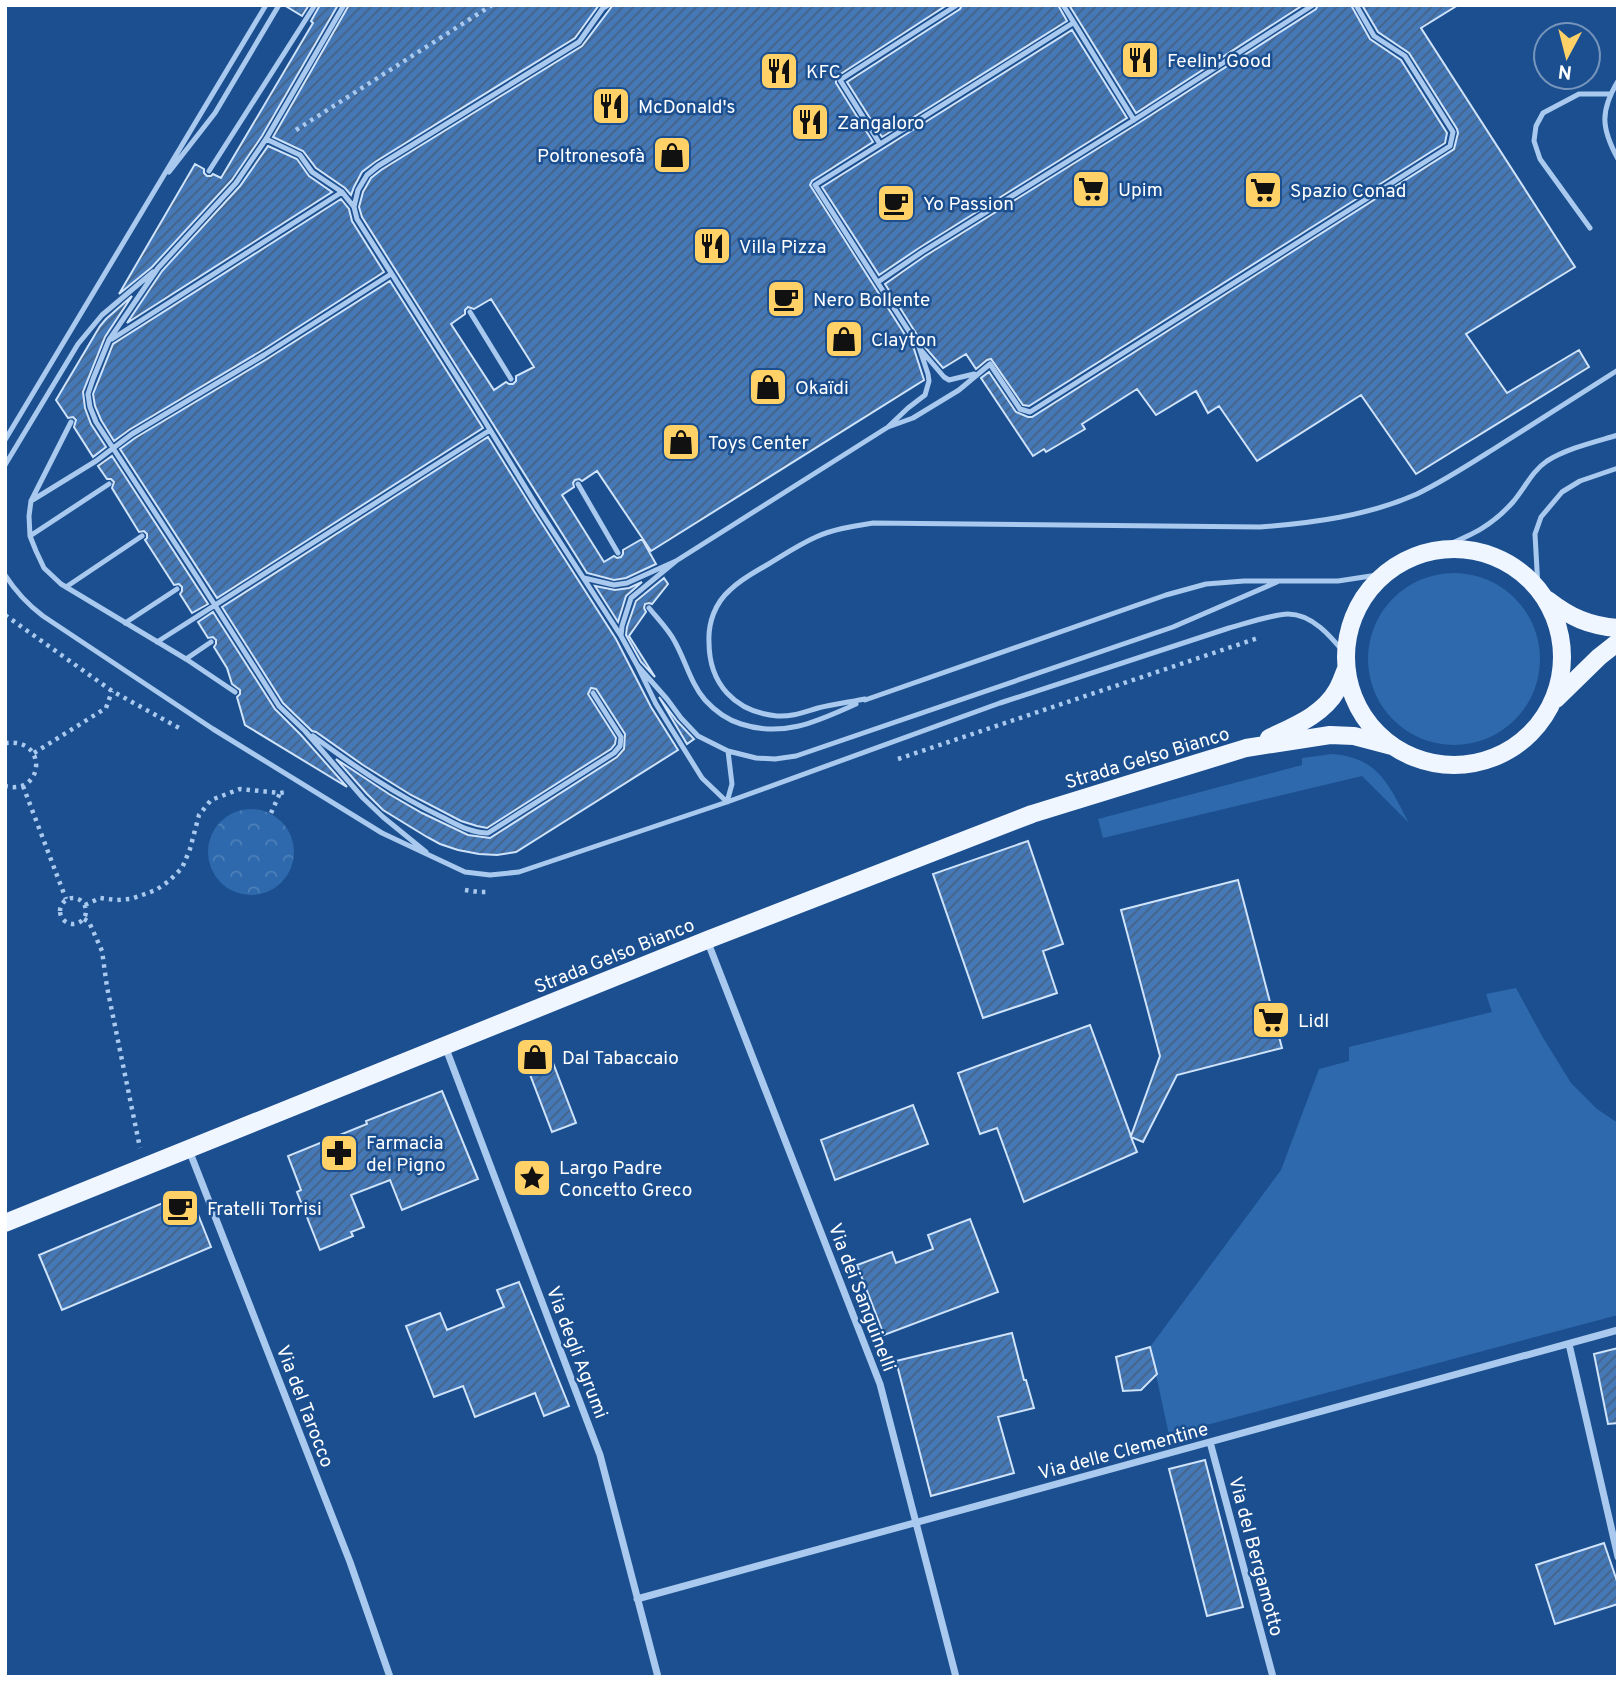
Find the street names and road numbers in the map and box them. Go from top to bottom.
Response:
street label: Strada Gelso Bianco [1062,722,1233,795]
street label: Strada Gelso Bianco [531,914,698,1000]
street label: Via dei Sanguinelli [822,1220,900,1375]
street label: Via degli Agrumi [540,1283,612,1422]
street label: Via del Tarocco [270,1342,338,1471]
street label: Via delle Clementine [1036,1418,1211,1486]
street label: Via del Bergamotto [1222,1474,1288,1639]

